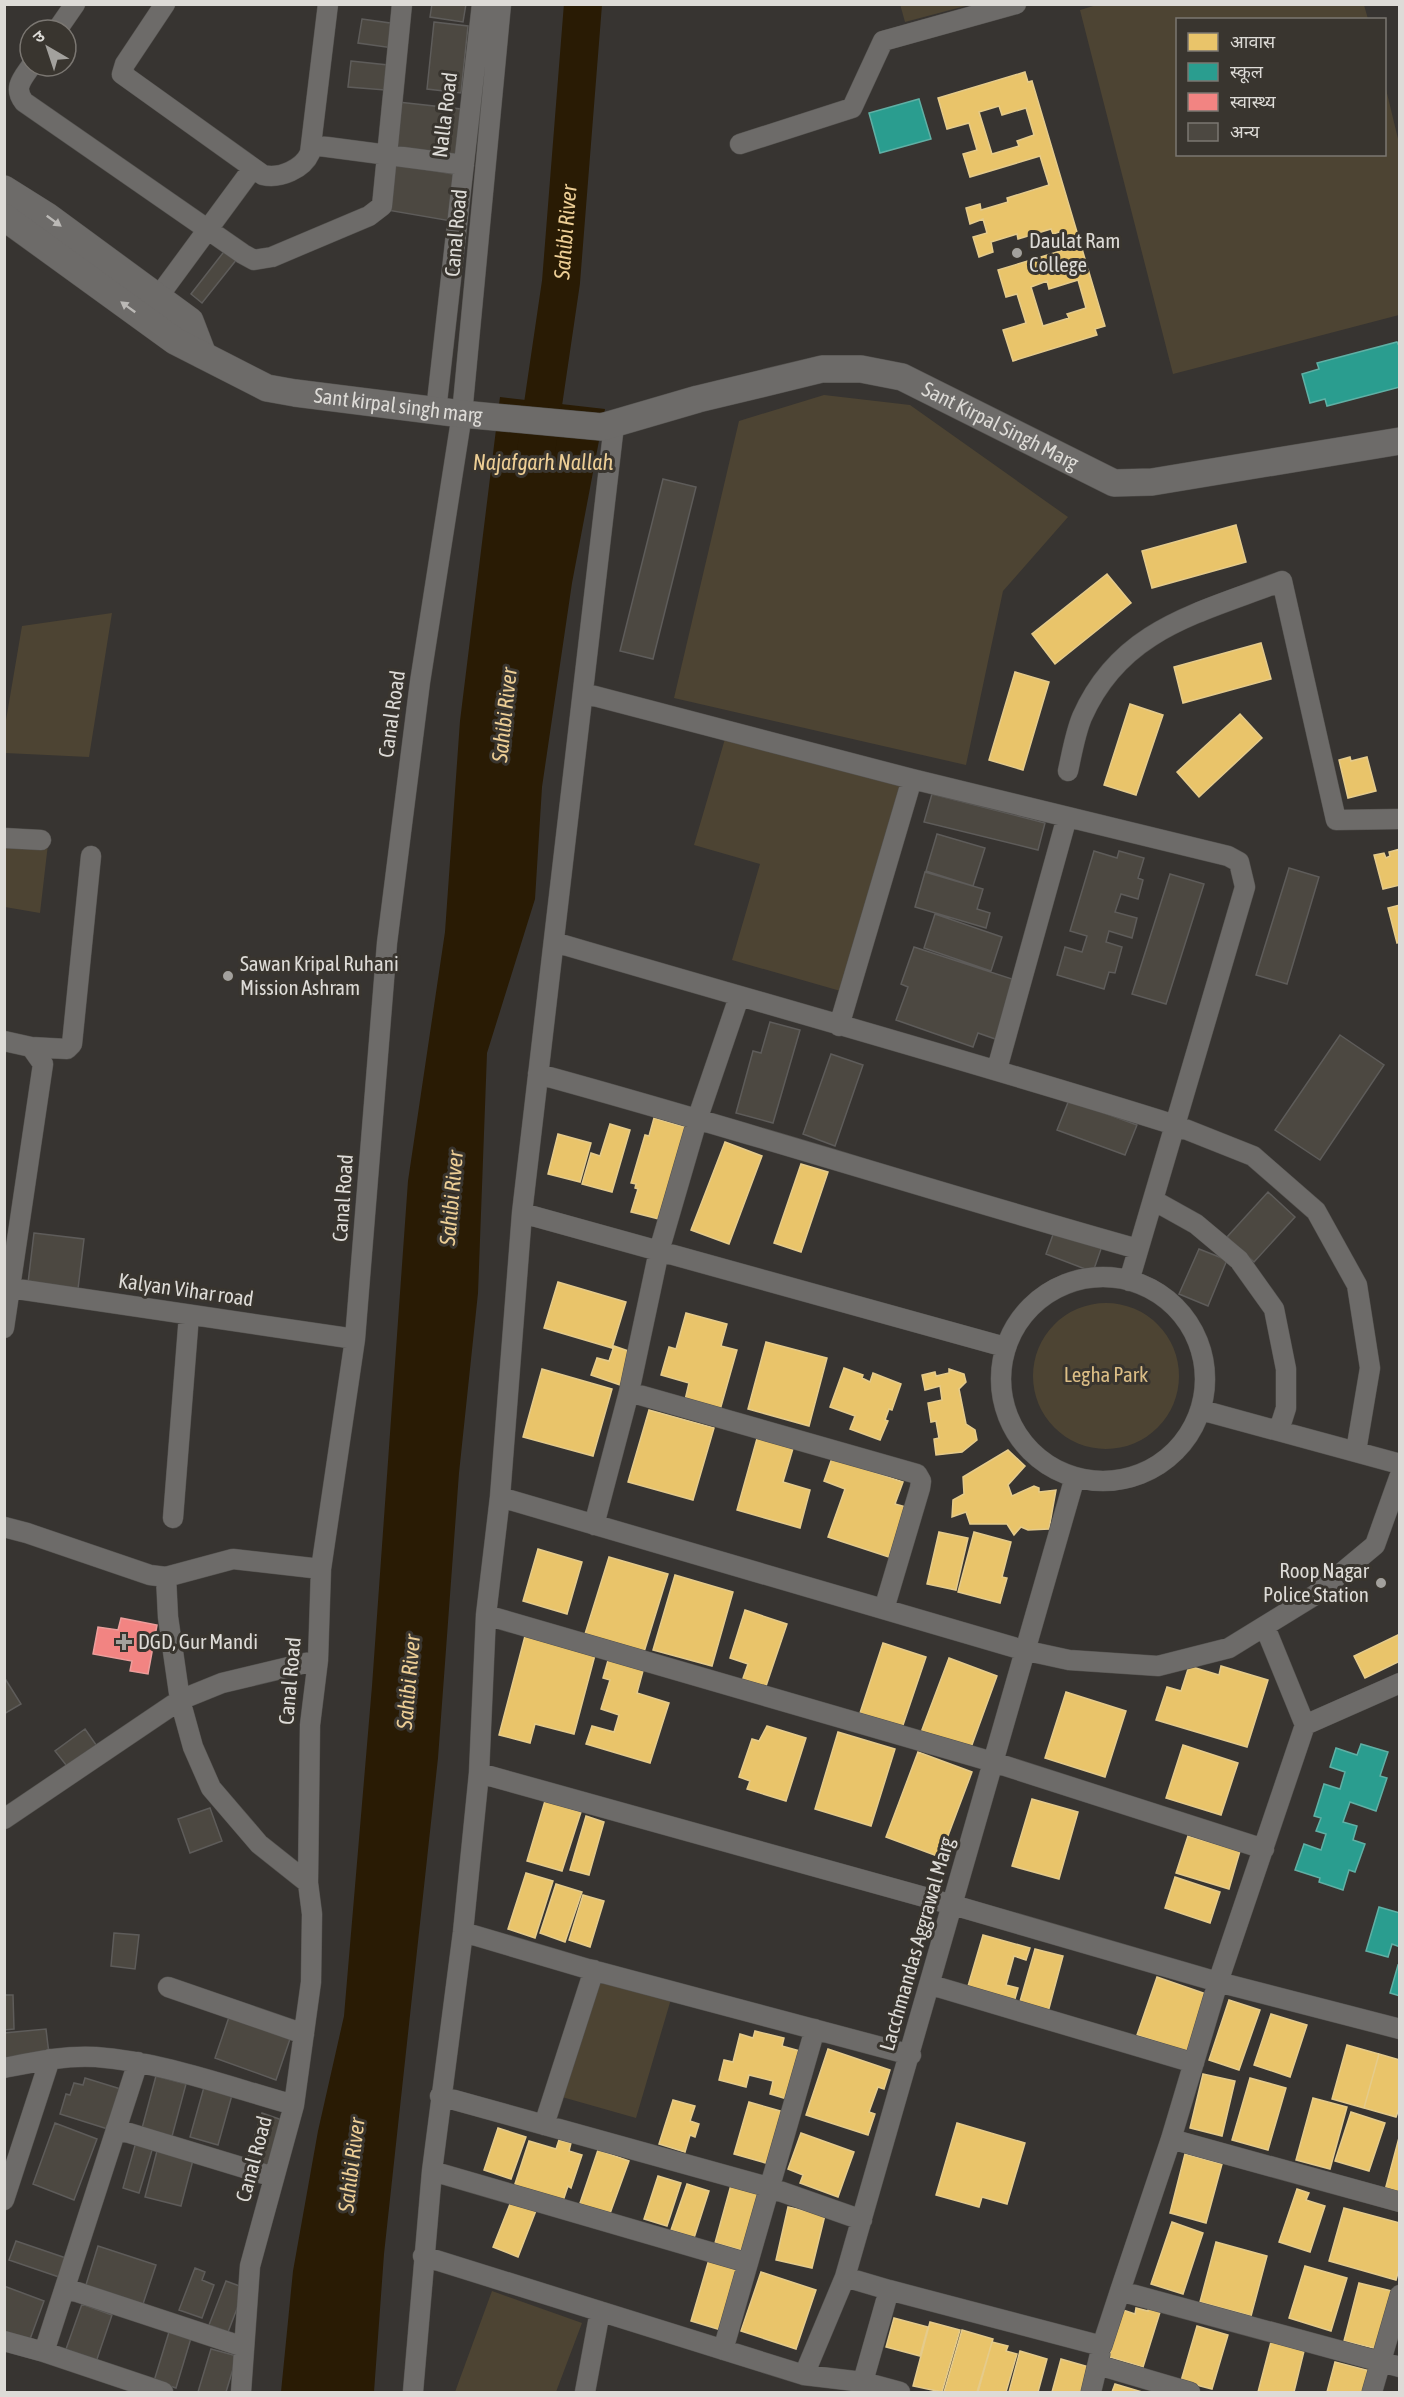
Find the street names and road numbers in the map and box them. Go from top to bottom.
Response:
street label: Nalla Road [427,71,461,159]
street label: Canal Road [439,188,471,278]
street label: Sant Kirpal Singh Marg [918,376,1083,474]
street label: Sant kirpal singh marg [313,382,484,427]
street label: Canal Road [373,669,409,759]
street label: Canal Road [327,1153,357,1243]
street label: Kalyan Vihar road [117,1268,255,1310]
street label: Canal Road [273,1636,305,1726]
street label: Lacchmandas Aggrawal Marg [874,1834,958,2053]
street label: Canal Road [230,2113,276,2204]

